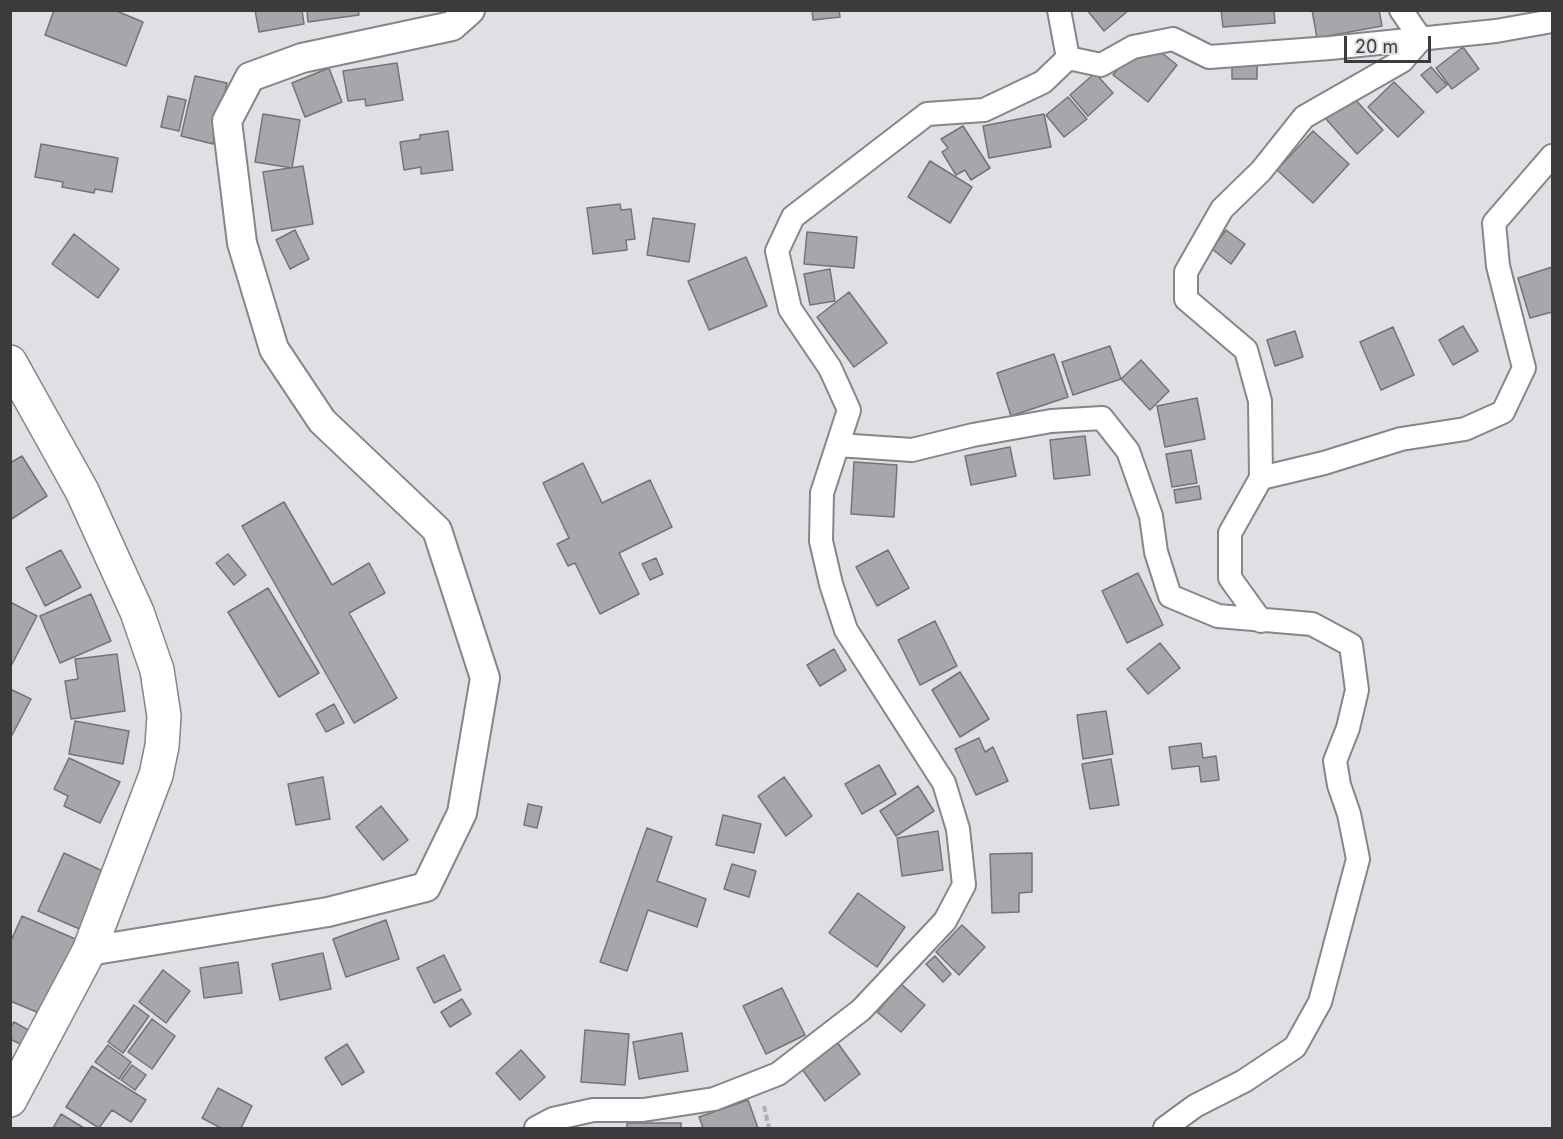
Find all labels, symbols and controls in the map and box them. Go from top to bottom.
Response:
scale bar [1347,24,1434,62]
text: 20 m [1355,36,1398,57]

